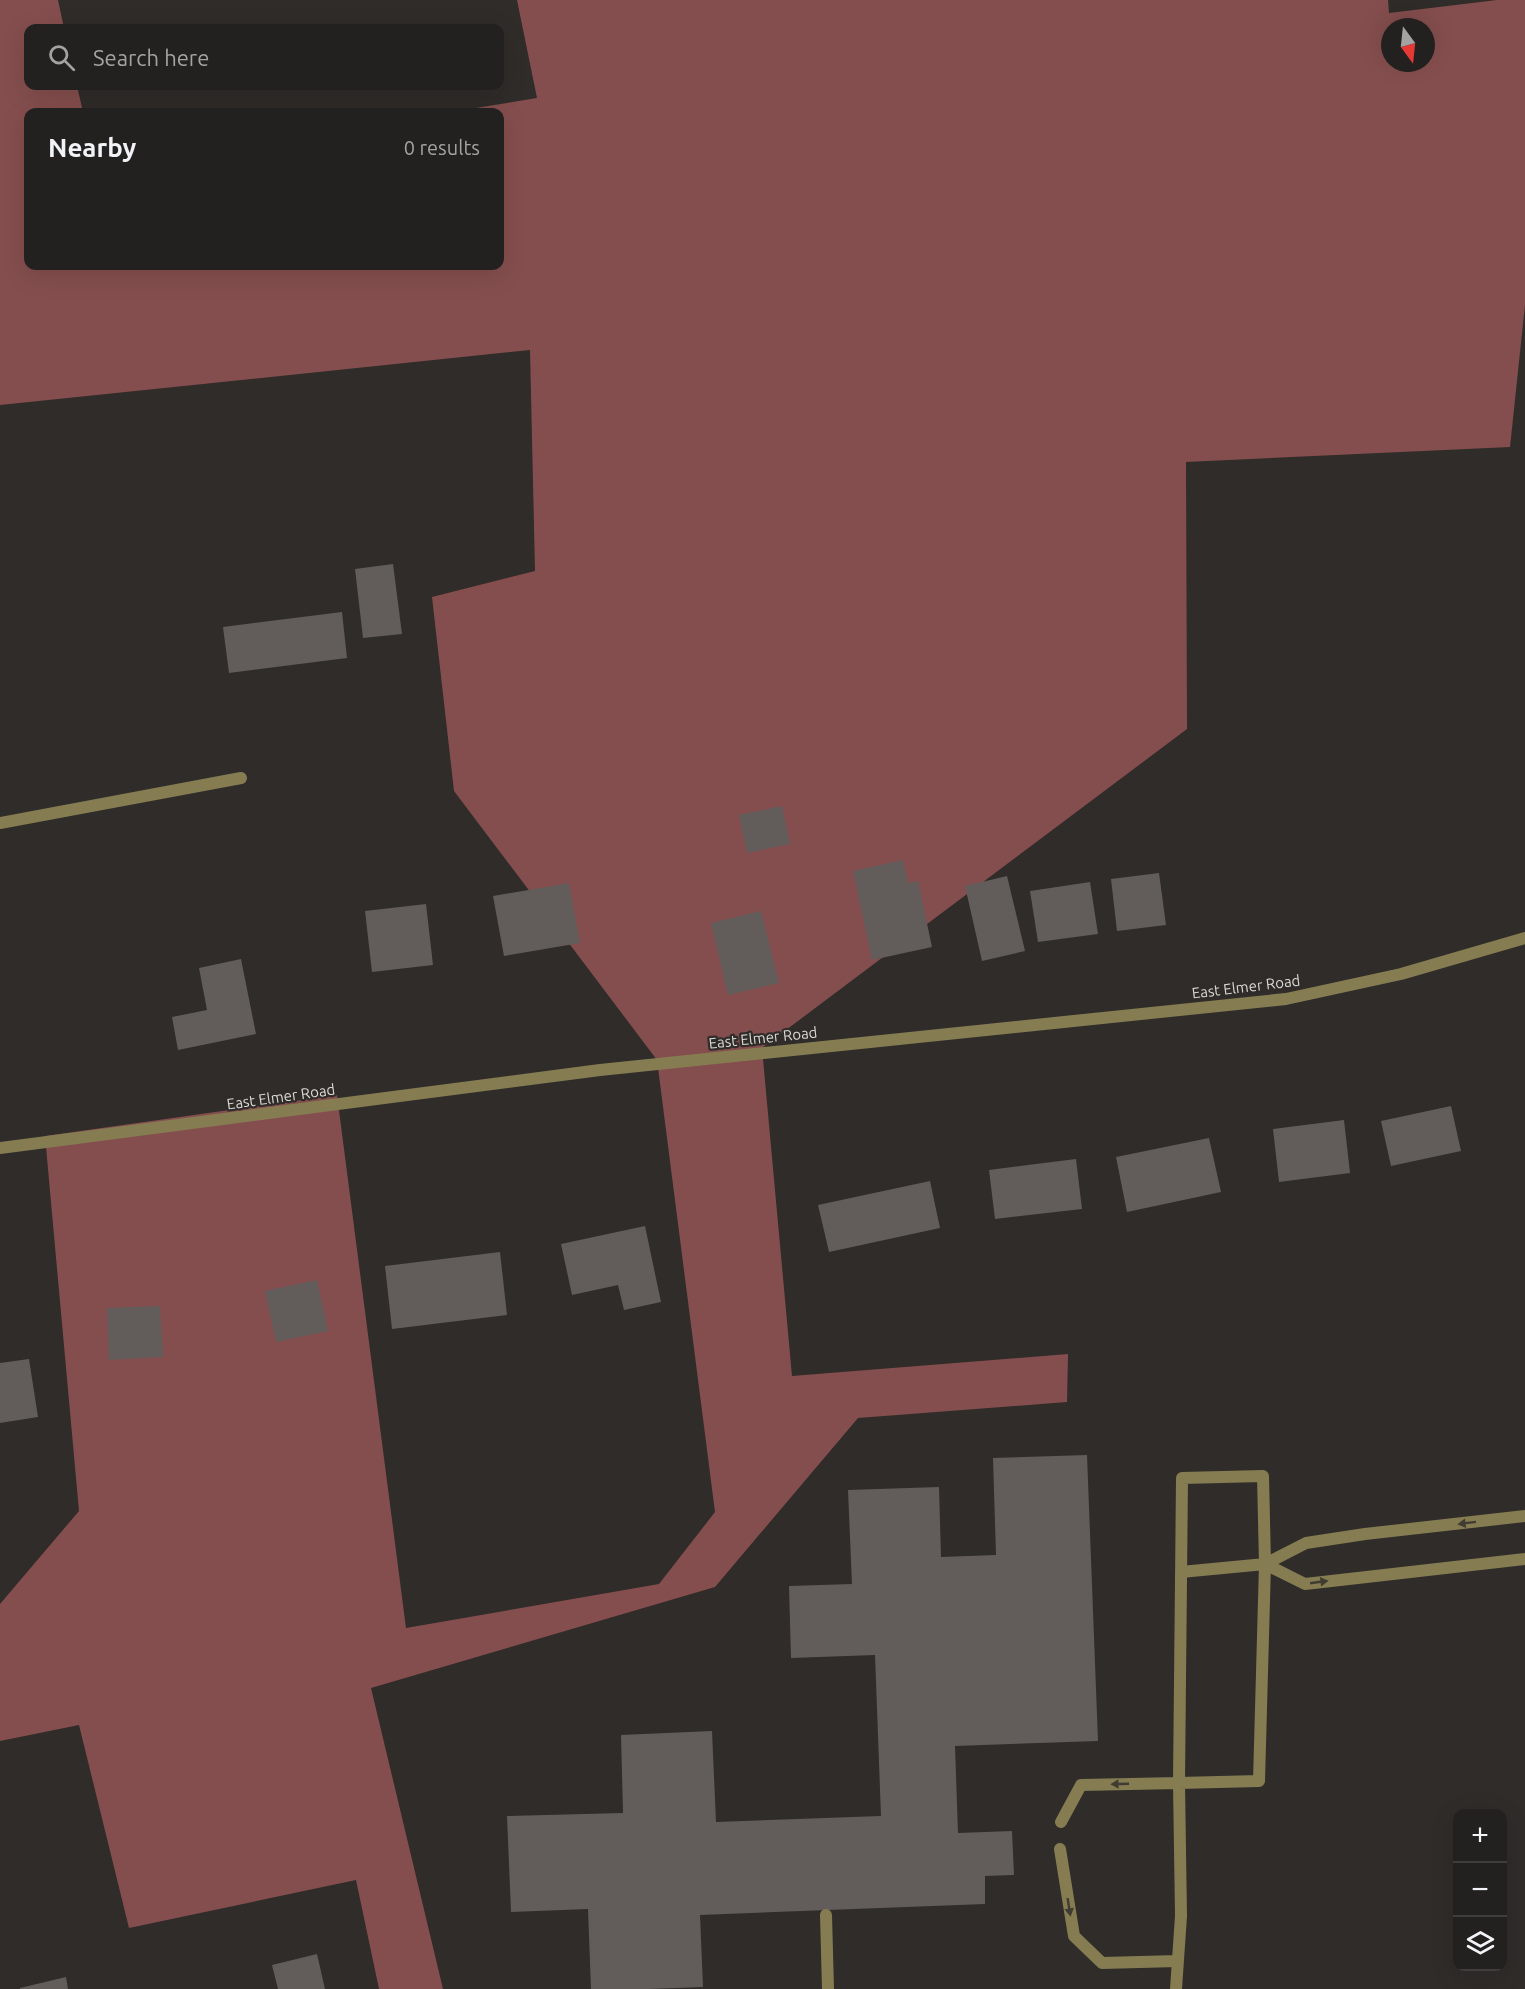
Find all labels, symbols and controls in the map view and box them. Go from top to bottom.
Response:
north arrow [1381,18,1435,72]
search box [24,24,504,90]
icon: search [45,41,78,74]
text: Search here [93,45,209,70]
text: Nearby [48,133,136,162]
text: 0 results [404,136,480,159]
street label: East Elmer Road [1191,971,1301,1002]
street label: East Elmer Road [708,1023,818,1052]
street label: East Elmer Road [226,1080,336,1113]
one-way arrow [1457,1518,1476,1528]
one-way arrow [1309,1577,1328,1586]
one-way arrow [1111,1779,1130,1789]
map controls [1453,1809,1507,1971]
button: + [1453,1809,1507,1863]
button: − [1453,1863,1507,1917]
one-way arrow [1065,1898,1074,1917]
button: layers [1453,1917,1507,1971]

